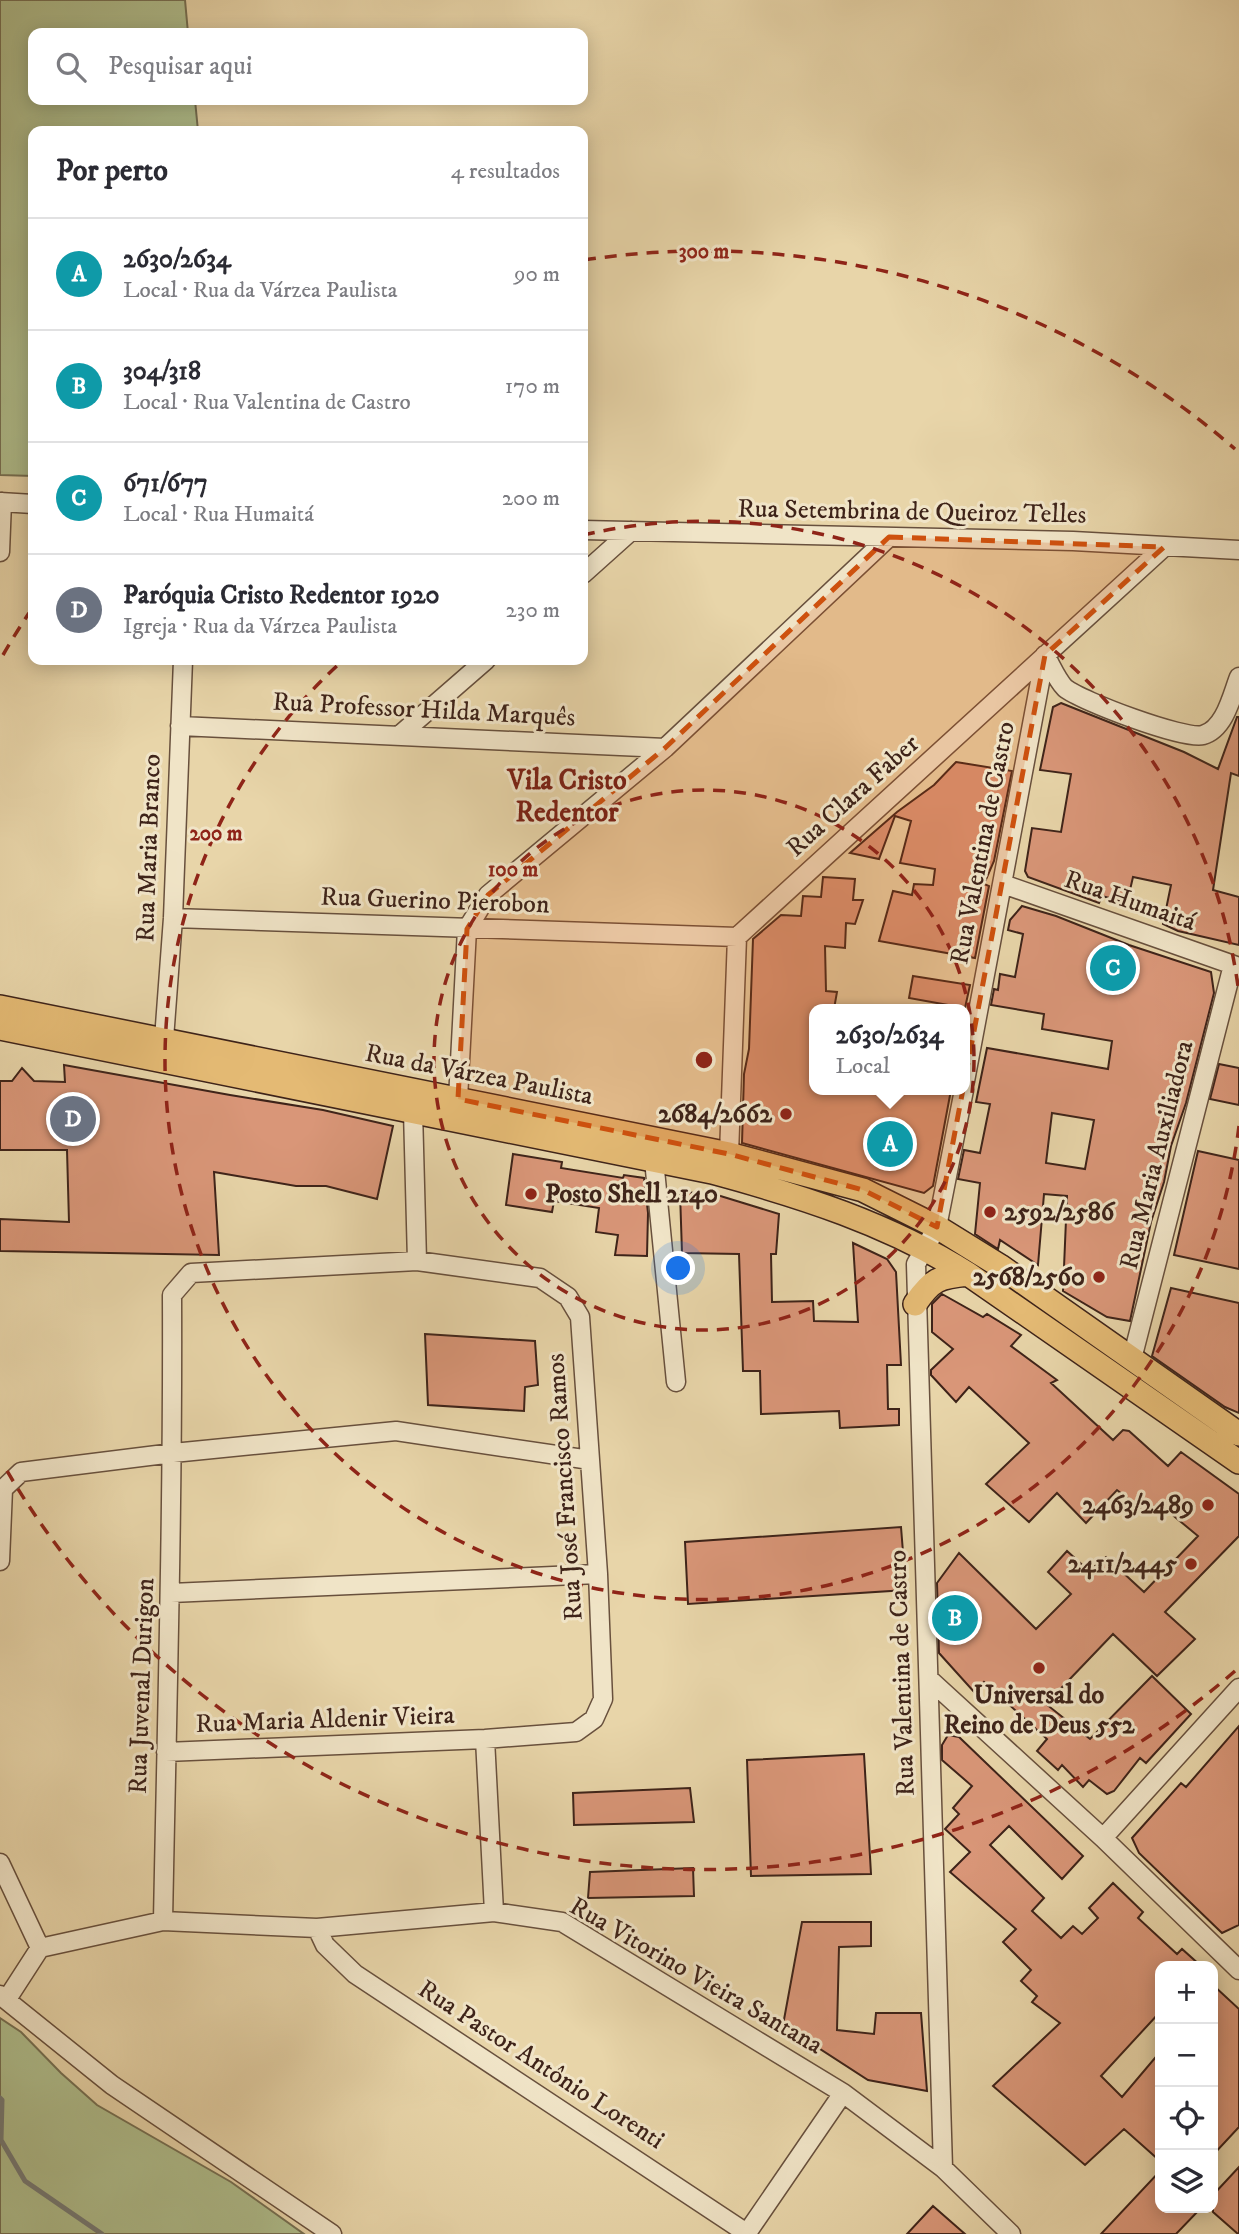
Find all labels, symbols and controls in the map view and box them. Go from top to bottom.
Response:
search box [28,28,588,105]
icon: search [52,48,90,86]
text: Pesquisar aqui [108,50,252,83]
text: Por perto [56,153,168,190]
text: 4 resultados [451,157,560,186]
text: 300 m [679,239,730,265]
text: 2630/2634 [123,243,231,276]
text: A [72,260,86,289]
text: 90 m [514,260,560,289]
text: Local · Rua da Várzea Paulista [123,276,398,305]
text: 304/318 [123,355,201,388]
text: B [72,372,86,401]
text: 170 m [505,372,560,401]
text: Local · Rua Valentina de Castro [123,388,411,417]
text: 671/677 [123,467,208,500]
text: C [71,484,87,513]
text: 200 m [502,484,560,513]
street label: Rua Setembrina de Queiroz Telles [737,492,1087,532]
text: Local · Rua Humaitá [123,500,314,529]
text: Paróquia Cristo Redentor 1920 [123,579,439,612]
text: D [70,596,88,625]
text: 230 m [506,596,560,625]
text: Igreja · Rua da Várzea Paulista [123,612,397,641]
street label: Rua Professor Hilda Marquês [272,686,576,734]
street label: Rua Valentina de Castro [943,719,1023,967]
street label: Rua Clara Faber [780,727,927,864]
street label: Rua Maria Branco [129,753,169,943]
district label: Vila Cristo Redentor [506,763,627,830]
text: 200 m [189,821,243,847]
text: 100 m [488,857,538,883]
street label: Rua Humaitá [1060,863,1200,939]
street label: Rua Guerino Pierobon [320,881,551,922]
pin: C [1090,942,1136,994]
popup [809,1004,970,1095]
text: 2630/2634 [835,1019,944,1052]
street label: Rua da Várzea Paulista [362,1037,596,1113]
street label: Rua Maria Auxiliadora [1113,1037,1201,1273]
centre of rings [692,1048,716,1072]
text: Local [835,1052,890,1081]
pin: D [50,1093,96,1145]
place label: 2684/2662 [658,1098,773,1131]
marker: 2684/2662 [778,1106,794,1122]
pin: A [867,1118,913,1170]
place label: Posto Shell 2140 [545,1178,718,1211]
marker: Posto Shell 2140 [523,1186,539,1202]
place label: 2592/2586 [1004,1196,1116,1229]
marker: 2592/2586 [982,1204,998,1220]
your location [661,1251,695,1285]
place label: 2568/2560 [973,1261,1085,1294]
marker: 2568/2560 [1091,1269,1107,1285]
street label: Rua José Francisco Ramos [539,1352,591,1622]
place label: 2463/2489 [1082,1489,1194,1522]
marker: 2463/2489 [1200,1497,1216,1513]
place label: 2411/2445 [1068,1548,1177,1581]
street label: Rua Valentina de Castro [881,1549,923,1797]
marker: 2411/2445 [1183,1556,1199,1572]
street label: Rua Juvenal Durigon [122,1577,162,1795]
pin: B [932,1592,978,1644]
marker: Universal do Reino de Deus 552 [1031,1660,1047,1676]
place label: Universal do Reino de Deus 552 [943,1679,1136,1742]
street label: Rua Maria Aldenir Vieira [195,1699,455,1741]
street label: Rua Vitorino Vieira Santana [563,1890,829,2062]
map controls [1155,1961,1218,2213]
button: + [1155,1961,1218,2024]
street label: Rua Pastor Antônio Lorenti [412,1973,670,2157]
button: − [1155,2024,1218,2087]
button: locate [1155,2087,1218,2150]
button: layers [1155,2150,1218,2213]

